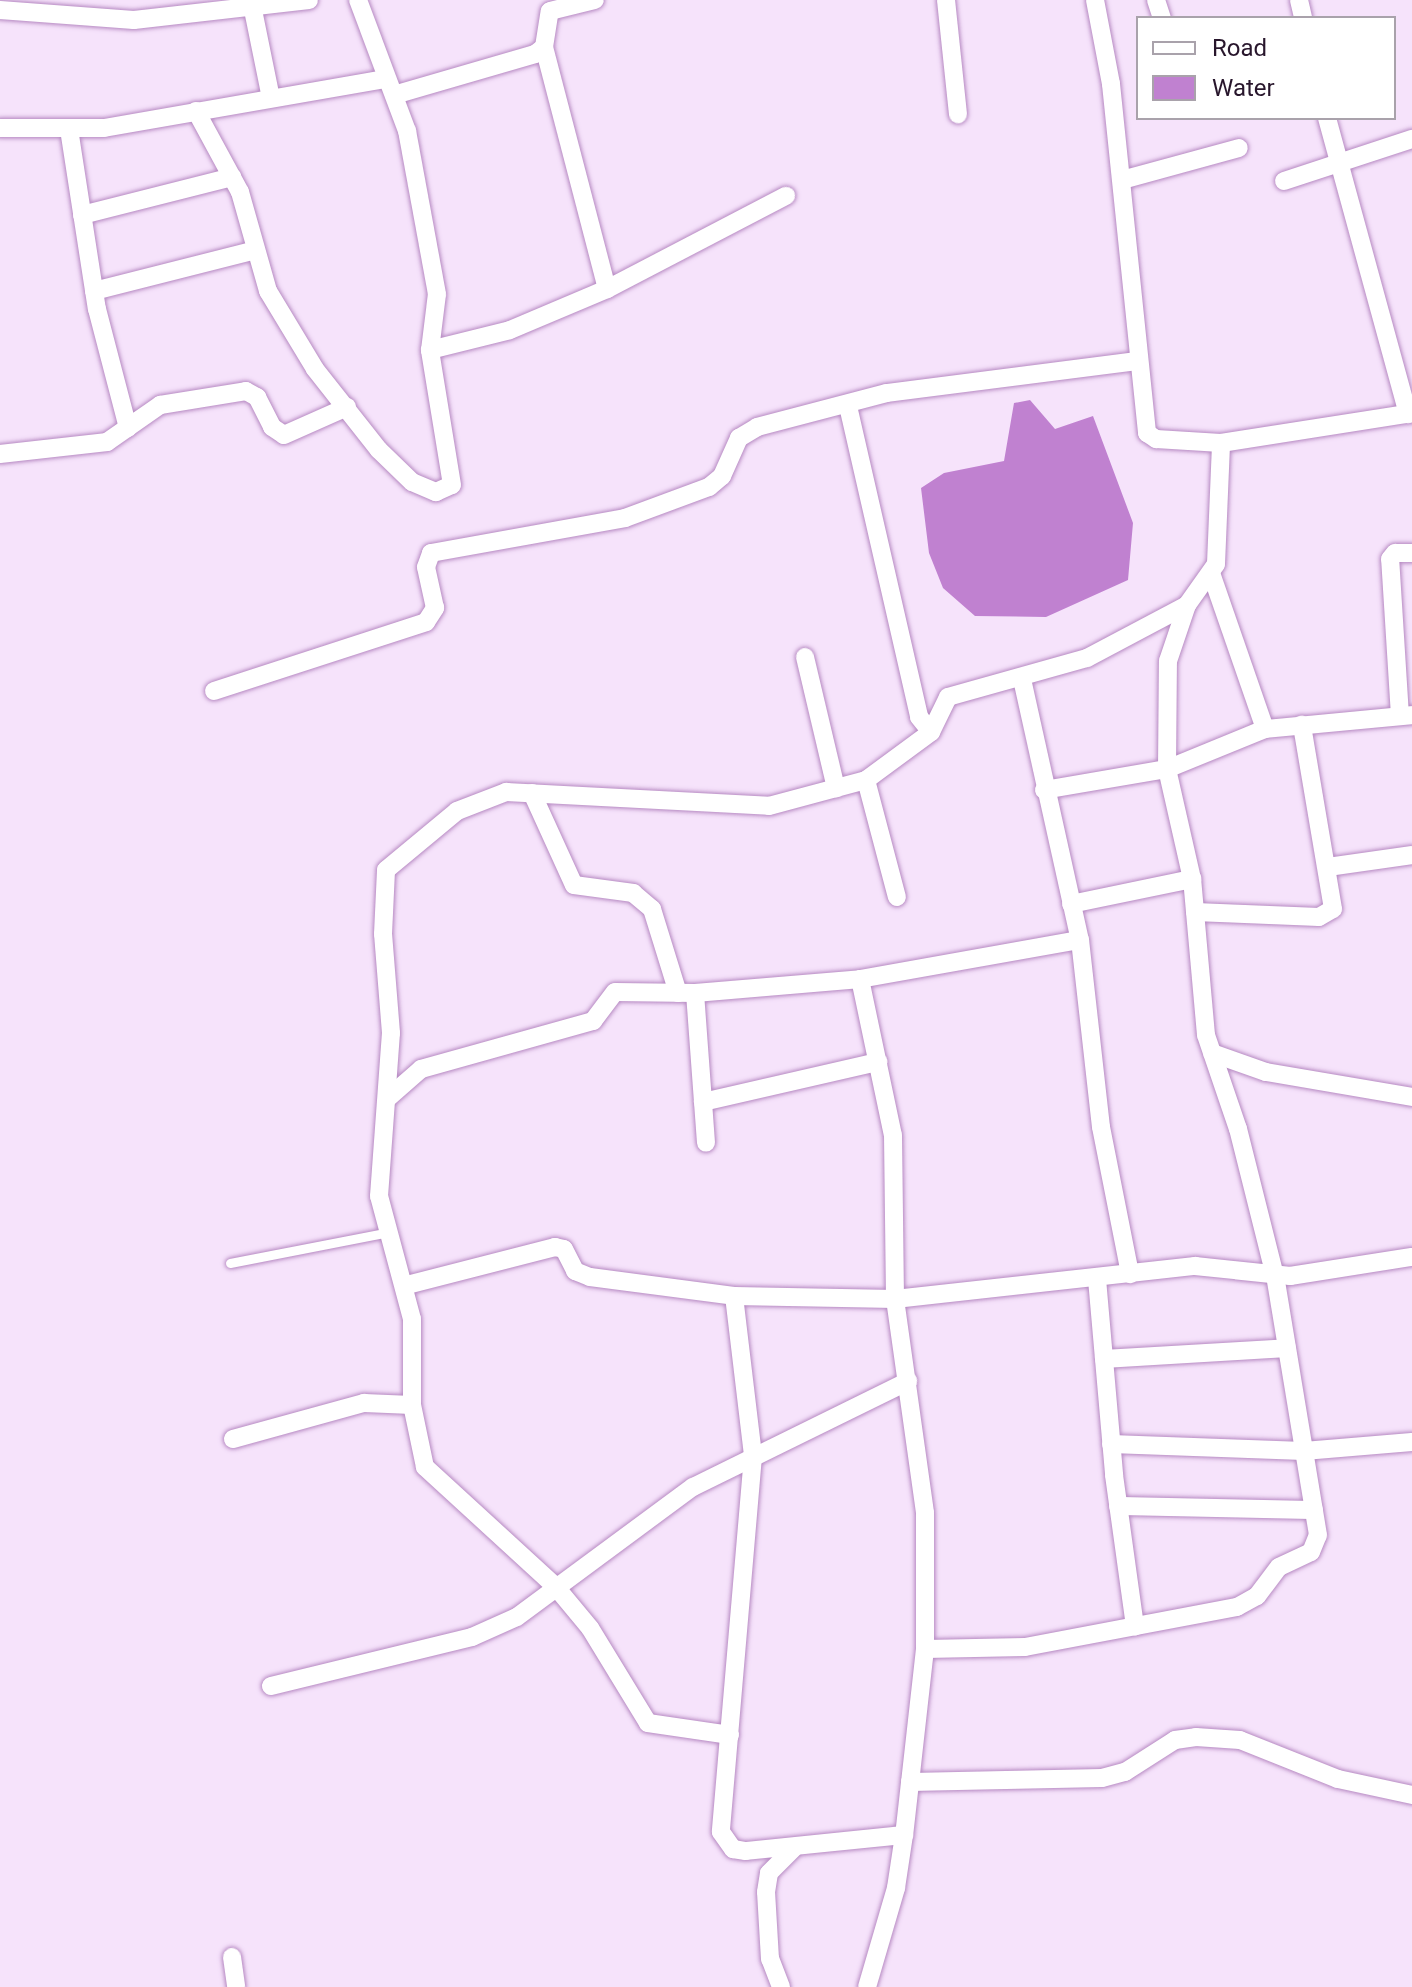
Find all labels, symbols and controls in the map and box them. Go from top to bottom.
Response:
legend [1136,16,1396,120]
text: Road [1212,34,1267,62]
text: Water [1212,74,1275,102]

